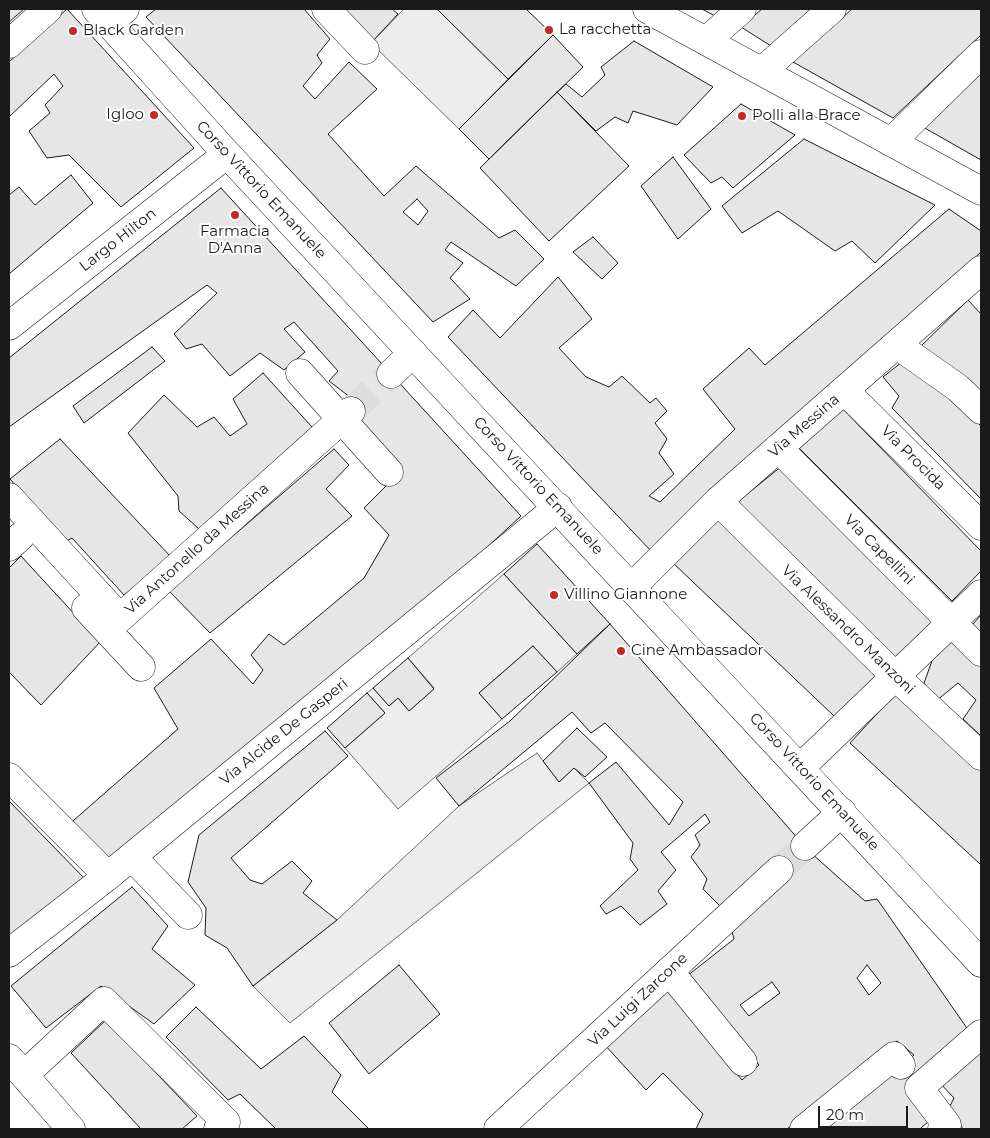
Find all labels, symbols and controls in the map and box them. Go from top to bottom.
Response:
place label: La racchetta [559,21,651,39]
place label: Black Garden [83,22,184,40]
marker: La racchetta [543,24,555,36]
marker: Black Garden [67,25,79,37]
place label: Igloo [106,106,144,124]
place label: Polli alla Brace [752,107,861,125]
marker: Igloo [148,109,160,121]
marker: Polli alla Brace [736,110,748,122]
street label: Corso Vittorio Emanuele [192,117,330,263]
street label: Largo Hilton [76,204,160,276]
marker: Farmacia D'Anna [229,209,241,221]
place label: Farmacia D'Anna [200,223,270,258]
street label: Via Messina [765,390,843,462]
street label: Corso Vittorio Emanuele [469,413,607,559]
street label: Via Procida [877,422,949,494]
street label: Via Antonello da Messina [121,480,273,618]
street label: Via Capellini [840,511,918,589]
street label: Via Alessandro Manzoni [778,562,918,698]
place label: Villino Giannone [564,586,687,604]
marker: Villino Giannone [548,589,560,601]
place label: Cine Ambassador [631,642,764,660]
marker: Cine Ambassador [615,645,627,657]
street label: Via Alcide De Gasperi [216,675,352,789]
street label: Corso Vittorio Emanuele [745,709,883,855]
street label: Via Luigi Zarcone [585,949,691,1051]
scale bar [820,1096,910,1128]
text: 20 m [826,1105,864,1124]

